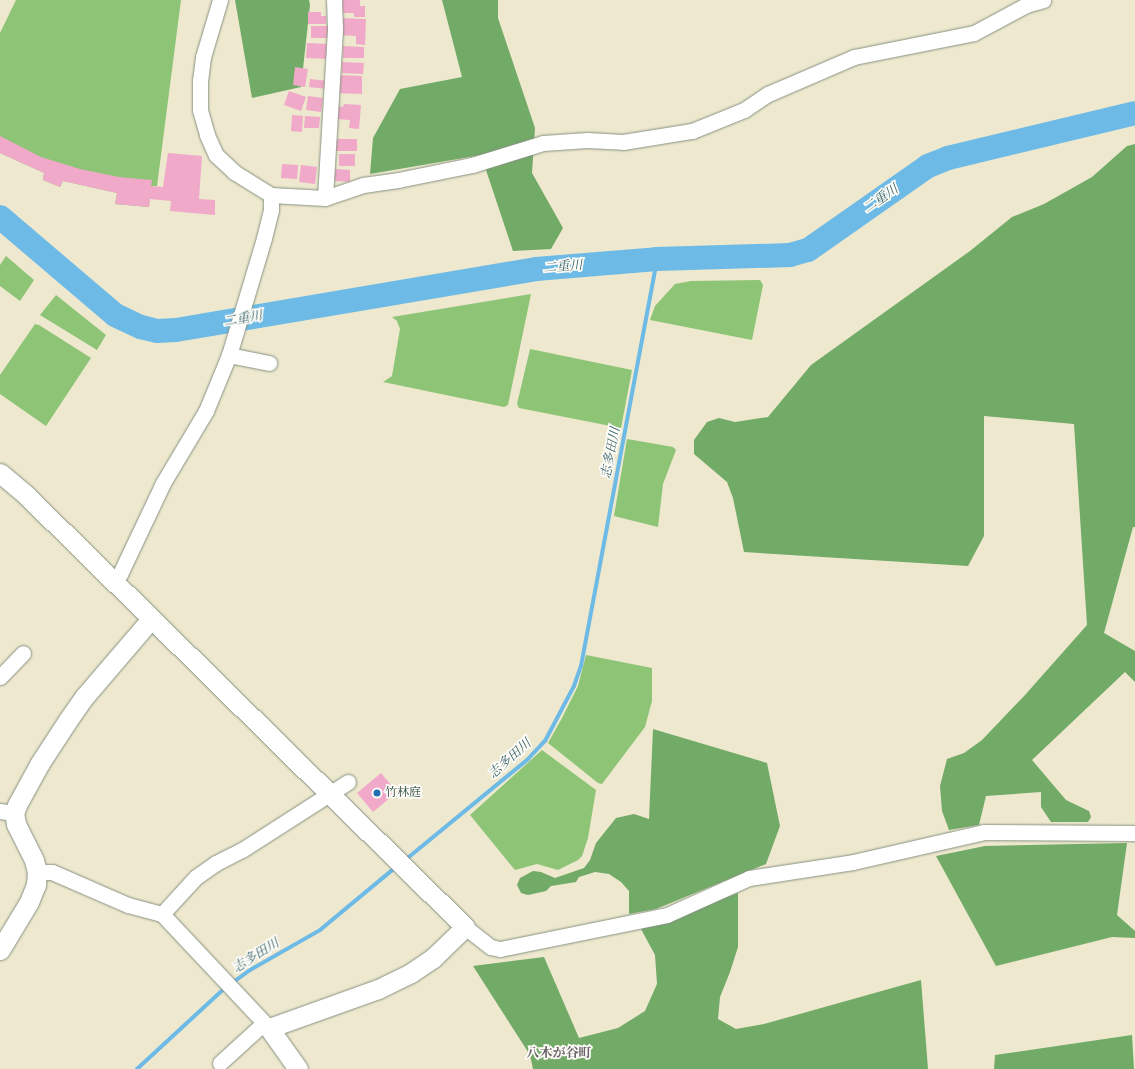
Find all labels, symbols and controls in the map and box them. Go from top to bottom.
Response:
water label: 二重川 [861,181,901,217]
water label: 二重川 [543,258,583,276]
water label: 二重川 [222,308,264,330]
water label: 志多田川 [598,426,624,480]
water label: 志多田川 [485,736,535,782]
place label: 竹林庭 [385,786,421,800]
marker: 竹林庭 [372,788,382,798]
water label: 志多田川 [230,936,282,976]
district label: 八木が谷町 [527,1045,591,1061]

